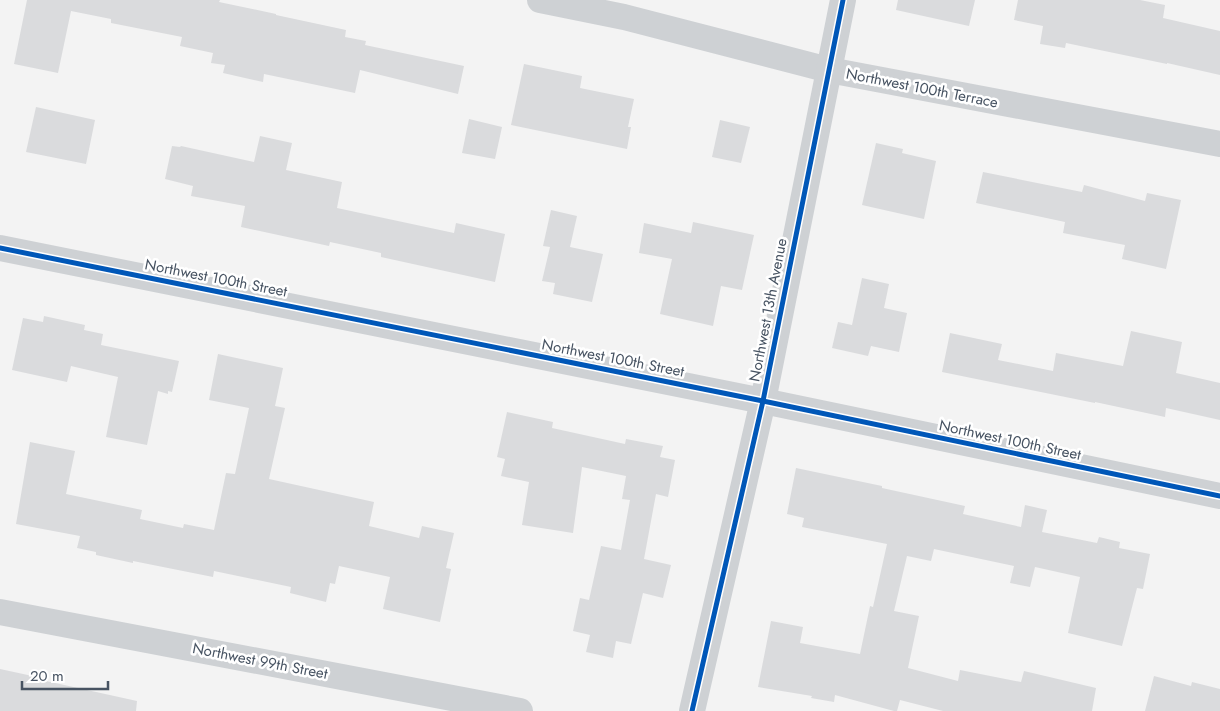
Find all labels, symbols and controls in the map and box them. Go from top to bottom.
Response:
street label: Northwest 100th Terrace [844,62,1000,114]
street label: Northwest 13th Avenue [743,236,793,384]
street label: Northwest 100th Street [143,253,290,303]
street label: Northwest 100th Street [540,333,687,383]
street label: Northwest 100th Street [937,414,1083,466]
street label: Northwest 99th Street [191,637,330,685]
scale bar [22,658,109,690]
text: 20 m [30,665,64,687]

